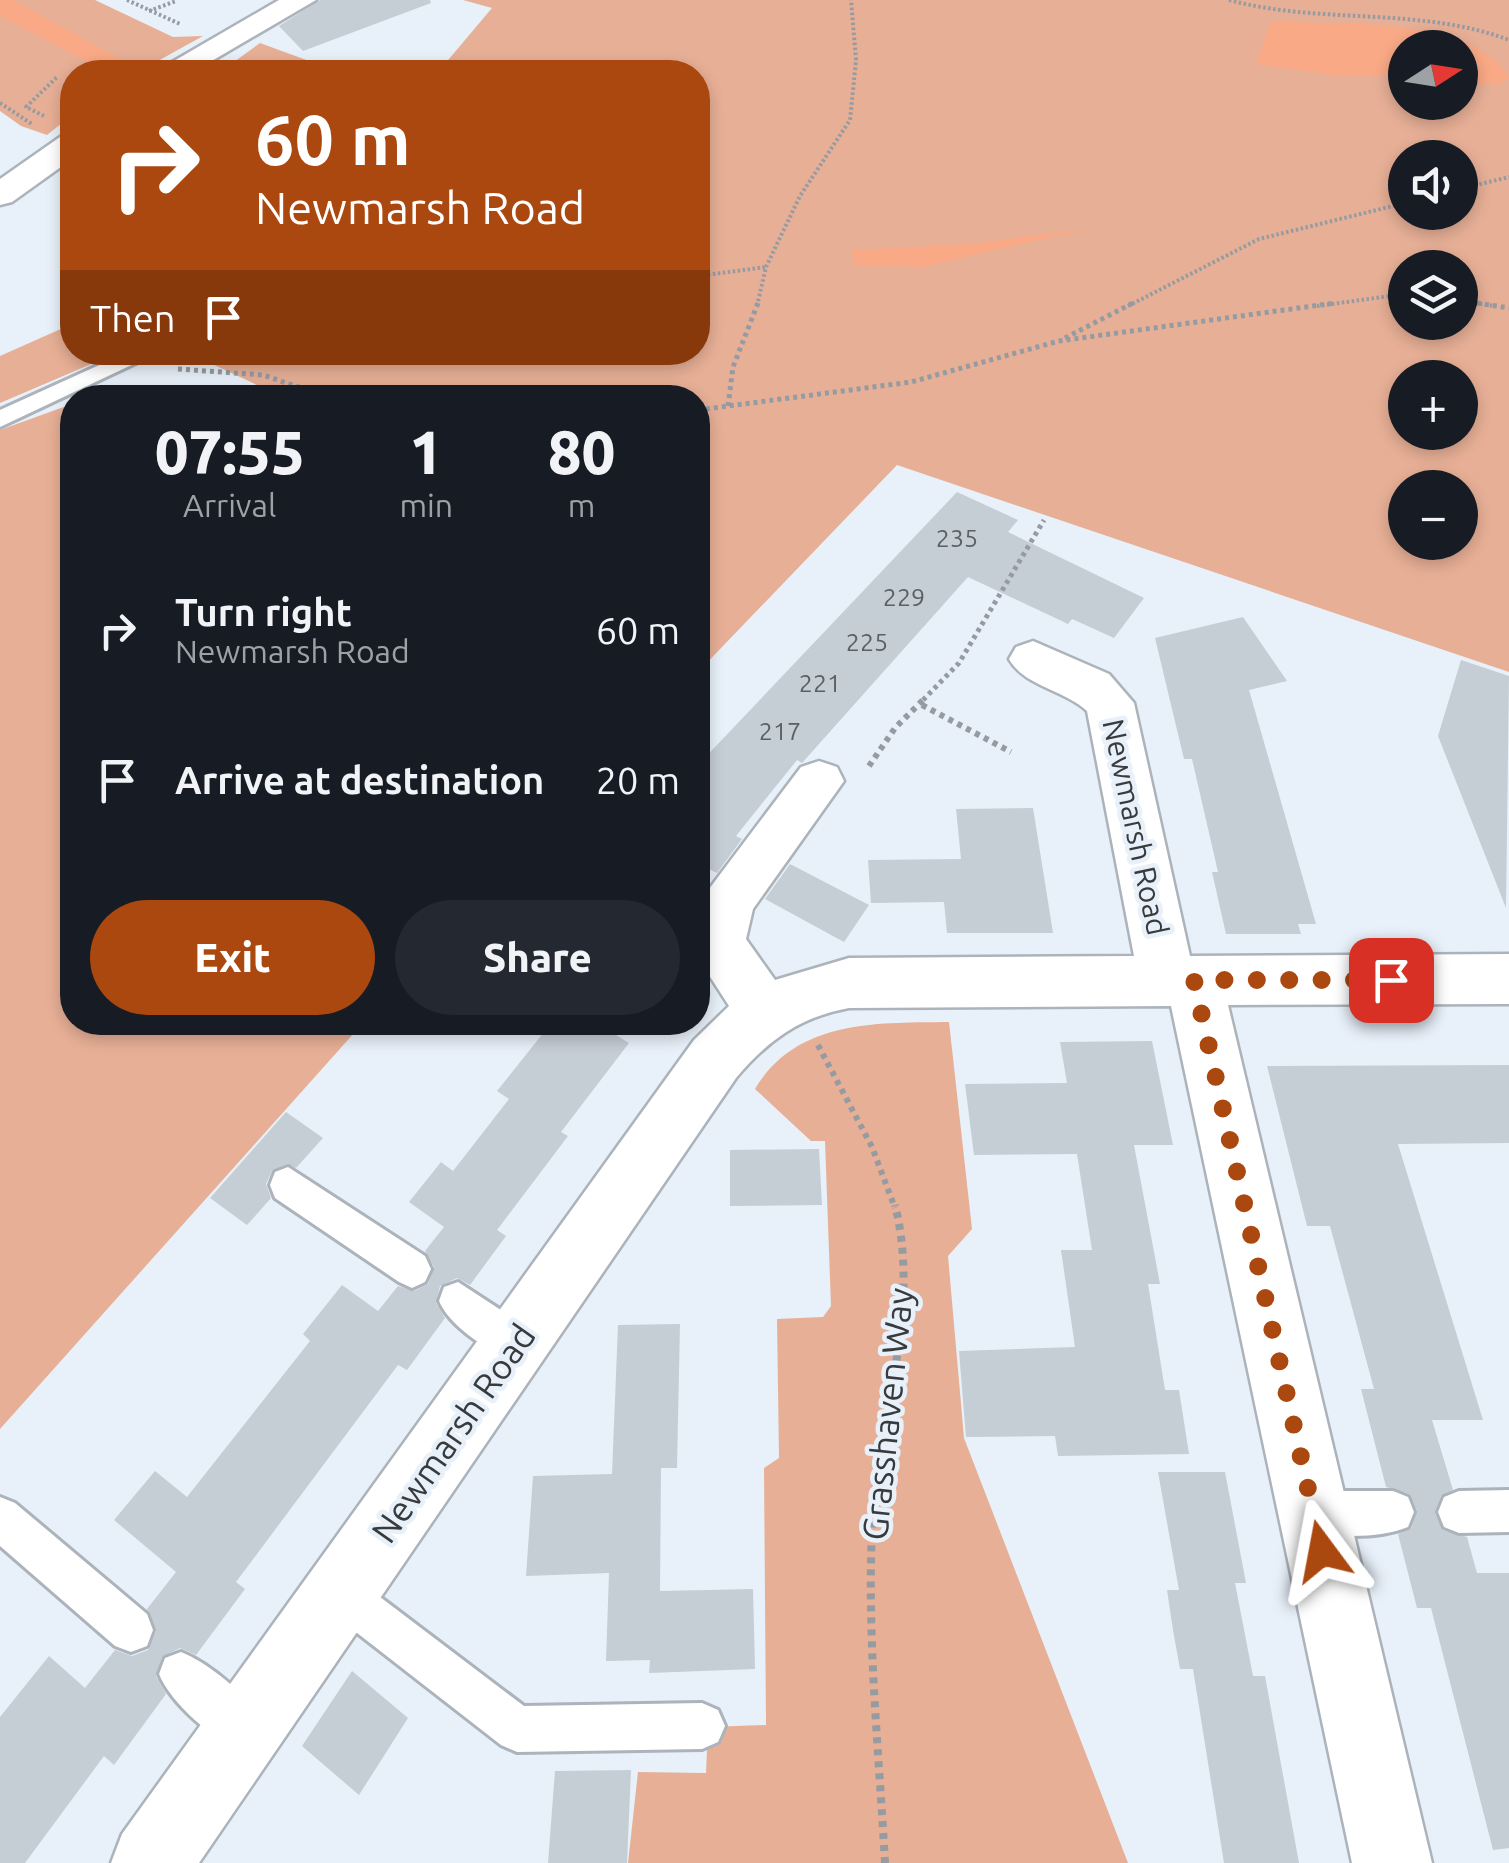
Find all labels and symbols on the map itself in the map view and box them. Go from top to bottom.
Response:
north arrow [1388,30,1478,120]
house number: 235 [936,524,978,552]
house number: 229 [883,583,925,611]
house number: 225 [846,628,888,656]
house number: 221 [799,669,841,697]
street label: Newmarsh Road [1096,716,1176,938]
house number: 217 [759,717,801,745]
pin [1349,938,1434,1023]
street label: Grasshaven Way [854,1286,920,1542]
street label: Newmarsh Road [363,1316,543,1550]
position arrow [1270,1499,1374,1603]

